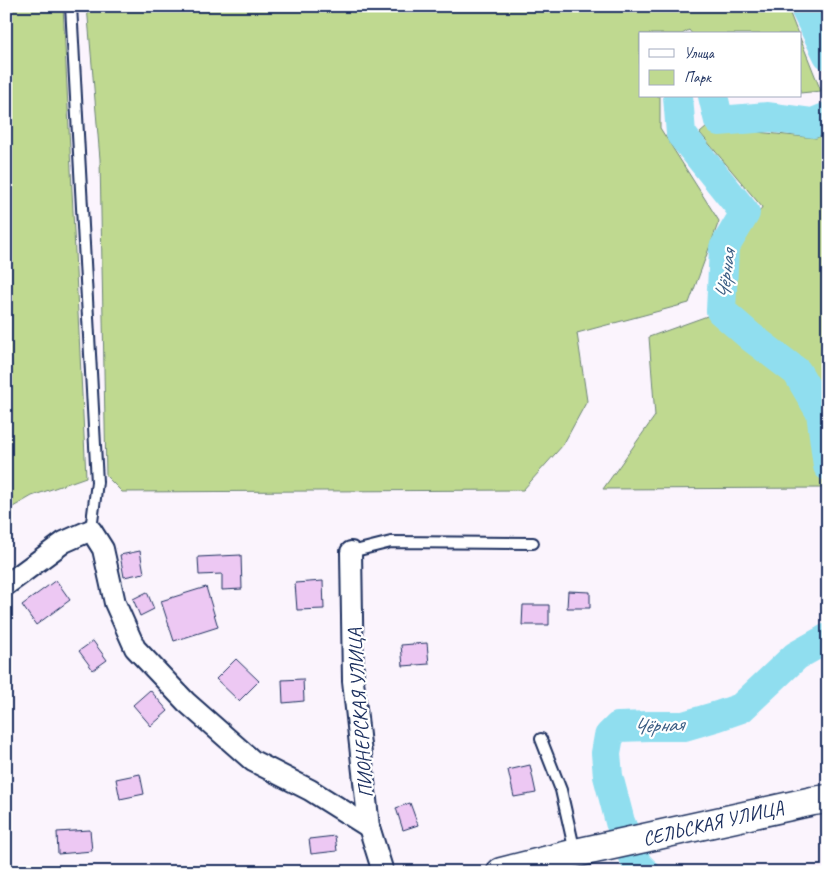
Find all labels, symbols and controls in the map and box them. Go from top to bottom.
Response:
legend [639,32,802,98]
text: Улица [684,44,715,63]
text: Парк [684,68,712,87]
water label: Чёрная [709,245,741,301]
street label: ПИОНЕРСКАЯ УЛИЦА [342,627,378,799]
water label: Чёрная [632,711,687,739]
street label: СЕЛЬСКАЯ УЛИЦА [640,794,787,851]

